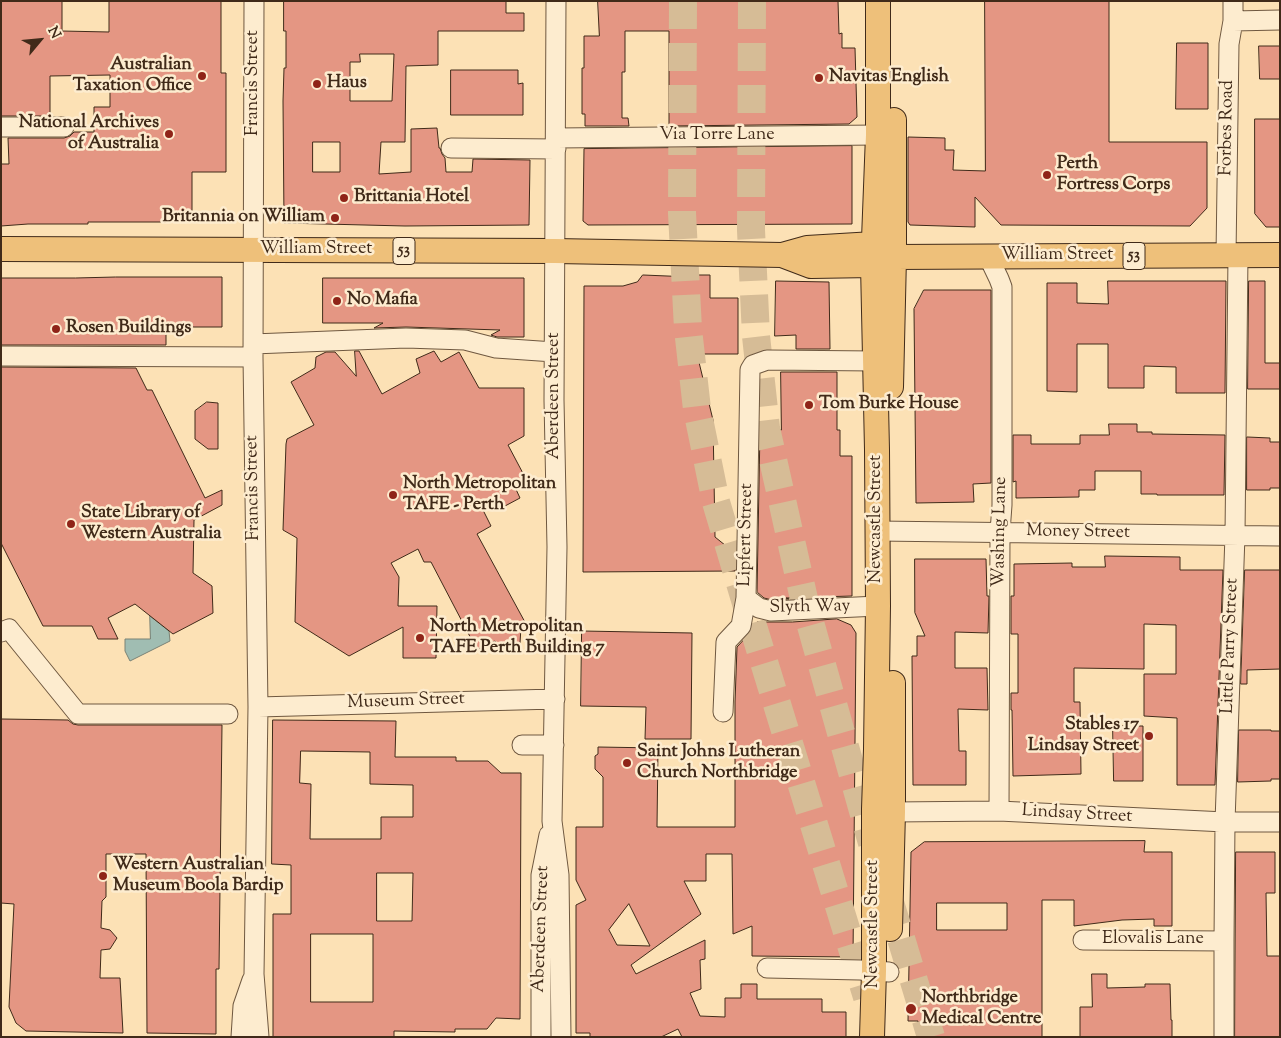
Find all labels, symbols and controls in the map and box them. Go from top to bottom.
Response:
north arrow [15,15,65,65]
text: N [42,23,65,43]
street label: Francis Street [243,30,265,136]
place label: Australian Taxation Office [73,55,192,98]
place label: Navitas English [829,67,949,89]
marker: Australian Taxation Office [196,70,208,82]
marker: Navitas English [813,72,825,84]
place label: Haus [327,73,367,95]
marker: Haus [311,78,323,90]
street label: Forbes Road [1216,80,1240,176]
place label: National Archives of Australia [19,113,159,156]
street label: Via Torre Lane [659,125,775,147]
marker: National Archives of Australia [163,128,175,140]
place label: Perth Fortress Corps [1057,154,1170,196]
marker: Perth Fortress Corps [1041,169,1053,181]
place label: Brittania Hotel [354,187,469,209]
marker: Brittania Hotel [338,192,350,204]
place label: Britannia on William [162,207,325,229]
marker: Britannia on William [329,212,341,224]
road number: 53 [393,238,415,264]
street label: William Street [260,239,372,261]
road number: 53 [1123,242,1145,270]
street label: William Street [1001,245,1113,267]
place label: No Mafia [347,290,418,312]
marker: No Mafia [331,295,343,307]
place label: Rosen Buildings [66,318,191,340]
marker: Rosen Buildings [50,323,62,335]
street label: Aberdeen Street [544,332,566,460]
place label: Tom Burke House [819,394,959,416]
marker: Tom Burke House [803,399,815,411]
street label: Francis Street [242,435,266,541]
street label: Newcastle Street [866,455,888,583]
place label: North Metropolitan TAFE - Perth [403,474,556,516]
street label: Washing Lane [989,476,1013,588]
street label: Lipfert Street [735,483,759,587]
marker: North Metropolitan TAFE - Perth [387,489,399,501]
place label: State Library of Western Australia [81,503,222,546]
marker: State Library of Western Australia [65,518,77,530]
street label: Money Street [1026,521,1130,545]
street label: Little Parry Street [1218,578,1244,714]
street label: Slyth Way [769,596,851,620]
place label: North Metropolitan TAFE Perth Building 7 [430,617,604,660]
marker: North Metropolitan TAFE Perth Building 7 [414,632,426,644]
street label: Museum Street [347,689,465,715]
place label: Stables 17 Lindsay Street [1028,715,1139,758]
marker: Stables 17 Lindsay Street [1143,730,1155,742]
place label: Saint Johns Lutheran Church Northbridge [637,742,801,784]
marker: Saint Johns Lutheran Church Northbridge [621,757,633,769]
street label: Lindsay Street [1021,801,1133,829]
place label: Western Australian Museum Boola Bardip [113,855,284,898]
street label: Newcastle Street [863,860,885,988]
street label: Aberdeen Street [529,865,555,993]
marker: Western Australian Museum Boola Bardip [97,870,109,882]
street label: Elovalis Lane [1102,929,1204,951]
place label: Northbridge Medical Centre [922,988,1041,1030]
marker: Northbridge Medical Centre [904,1002,918,1016]

